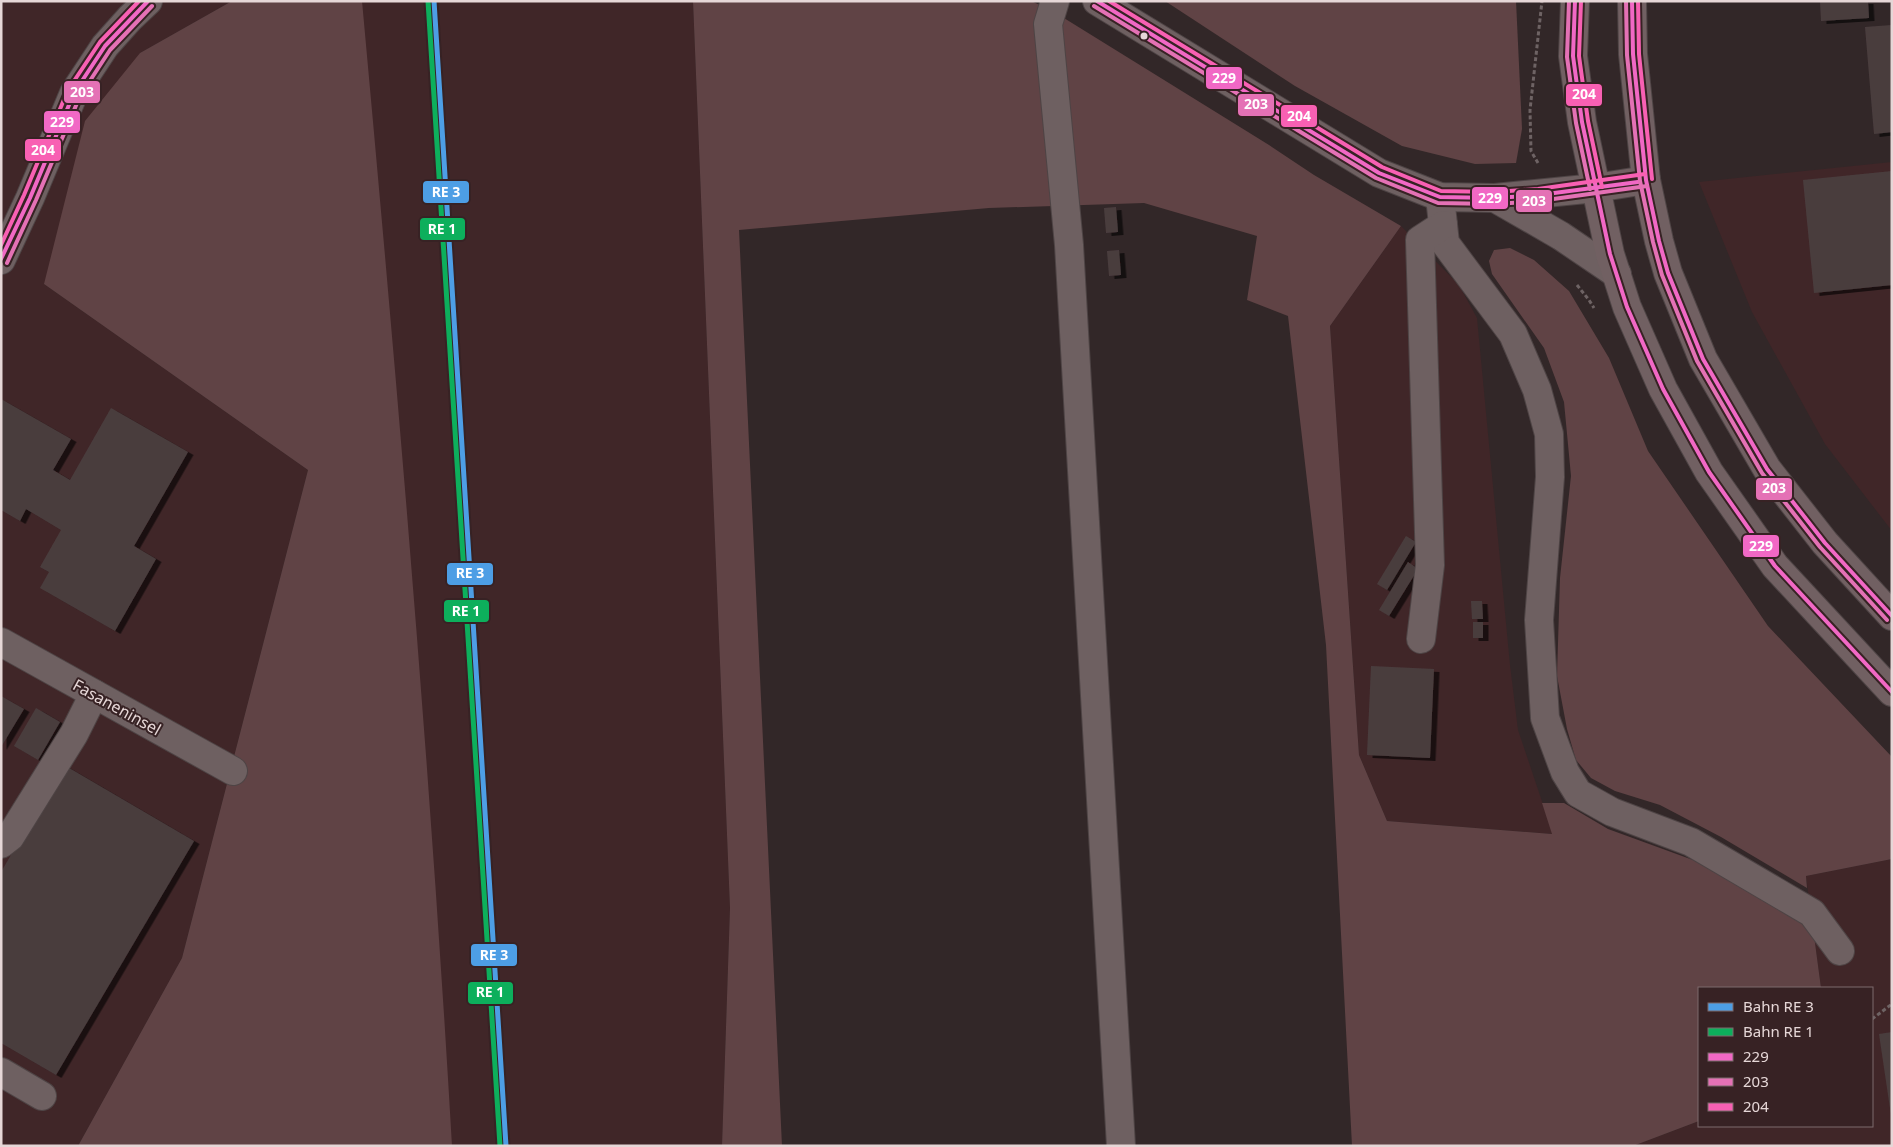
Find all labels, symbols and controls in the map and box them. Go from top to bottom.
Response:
unlabelled marker [1139,31,1149,41]
line badge: 229 [1205,66,1243,90]
text: 229 [1212,68,1236,87]
line badge: 203 [63,80,101,104]
text: 203 [70,82,94,101]
line badge: 204 [1565,83,1603,107]
text: 204 [1572,84,1596,103]
line badge: 203 [1237,93,1275,117]
text: 203 [1244,94,1268,113]
line badge: 204 [1280,104,1318,128]
text: 204 [1287,106,1311,125]
line badge: 229 [43,110,81,134]
text: 229 [50,112,74,131]
line badge: 204 [24,138,62,162]
text: 204 [31,140,55,159]
line badge: RE 3 [422,180,470,204]
text: RE 3 [432,182,460,201]
line badge: 229 [1471,186,1509,210]
text: 229 [1478,188,1502,207]
line badge: 203 [1515,189,1553,213]
text: 203 [1522,191,1546,210]
line badge: RE 1 [419,217,466,241]
text: RE 1 [428,219,456,238]
line badge: 203 [1755,477,1793,501]
text: 203 [1762,478,1786,497]
line badge: 229 [1742,534,1780,558]
text: 229 [1749,536,1773,555]
line badge: RE 3 [446,562,494,586]
text: RE 3 [456,563,484,582]
line badge: RE 1 [443,599,490,623]
text: RE 1 [452,601,480,620]
street label: Fasaneninsel [69,674,165,740]
line badge: RE 3 [470,943,518,967]
text: RE 3 [480,945,508,964]
line badge: RE 1 [467,981,514,1005]
text: RE 1 [476,982,504,1001]
legend [1698,987,1873,1127]
text: Bahn RE 3 [1743,996,1814,1016]
text: Bahn RE 1 [1743,1021,1814,1041]
text: 229 [1743,1046,1769,1066]
text: 203 [1743,1071,1769,1091]
text: 204 [1743,1096,1769,1116]

